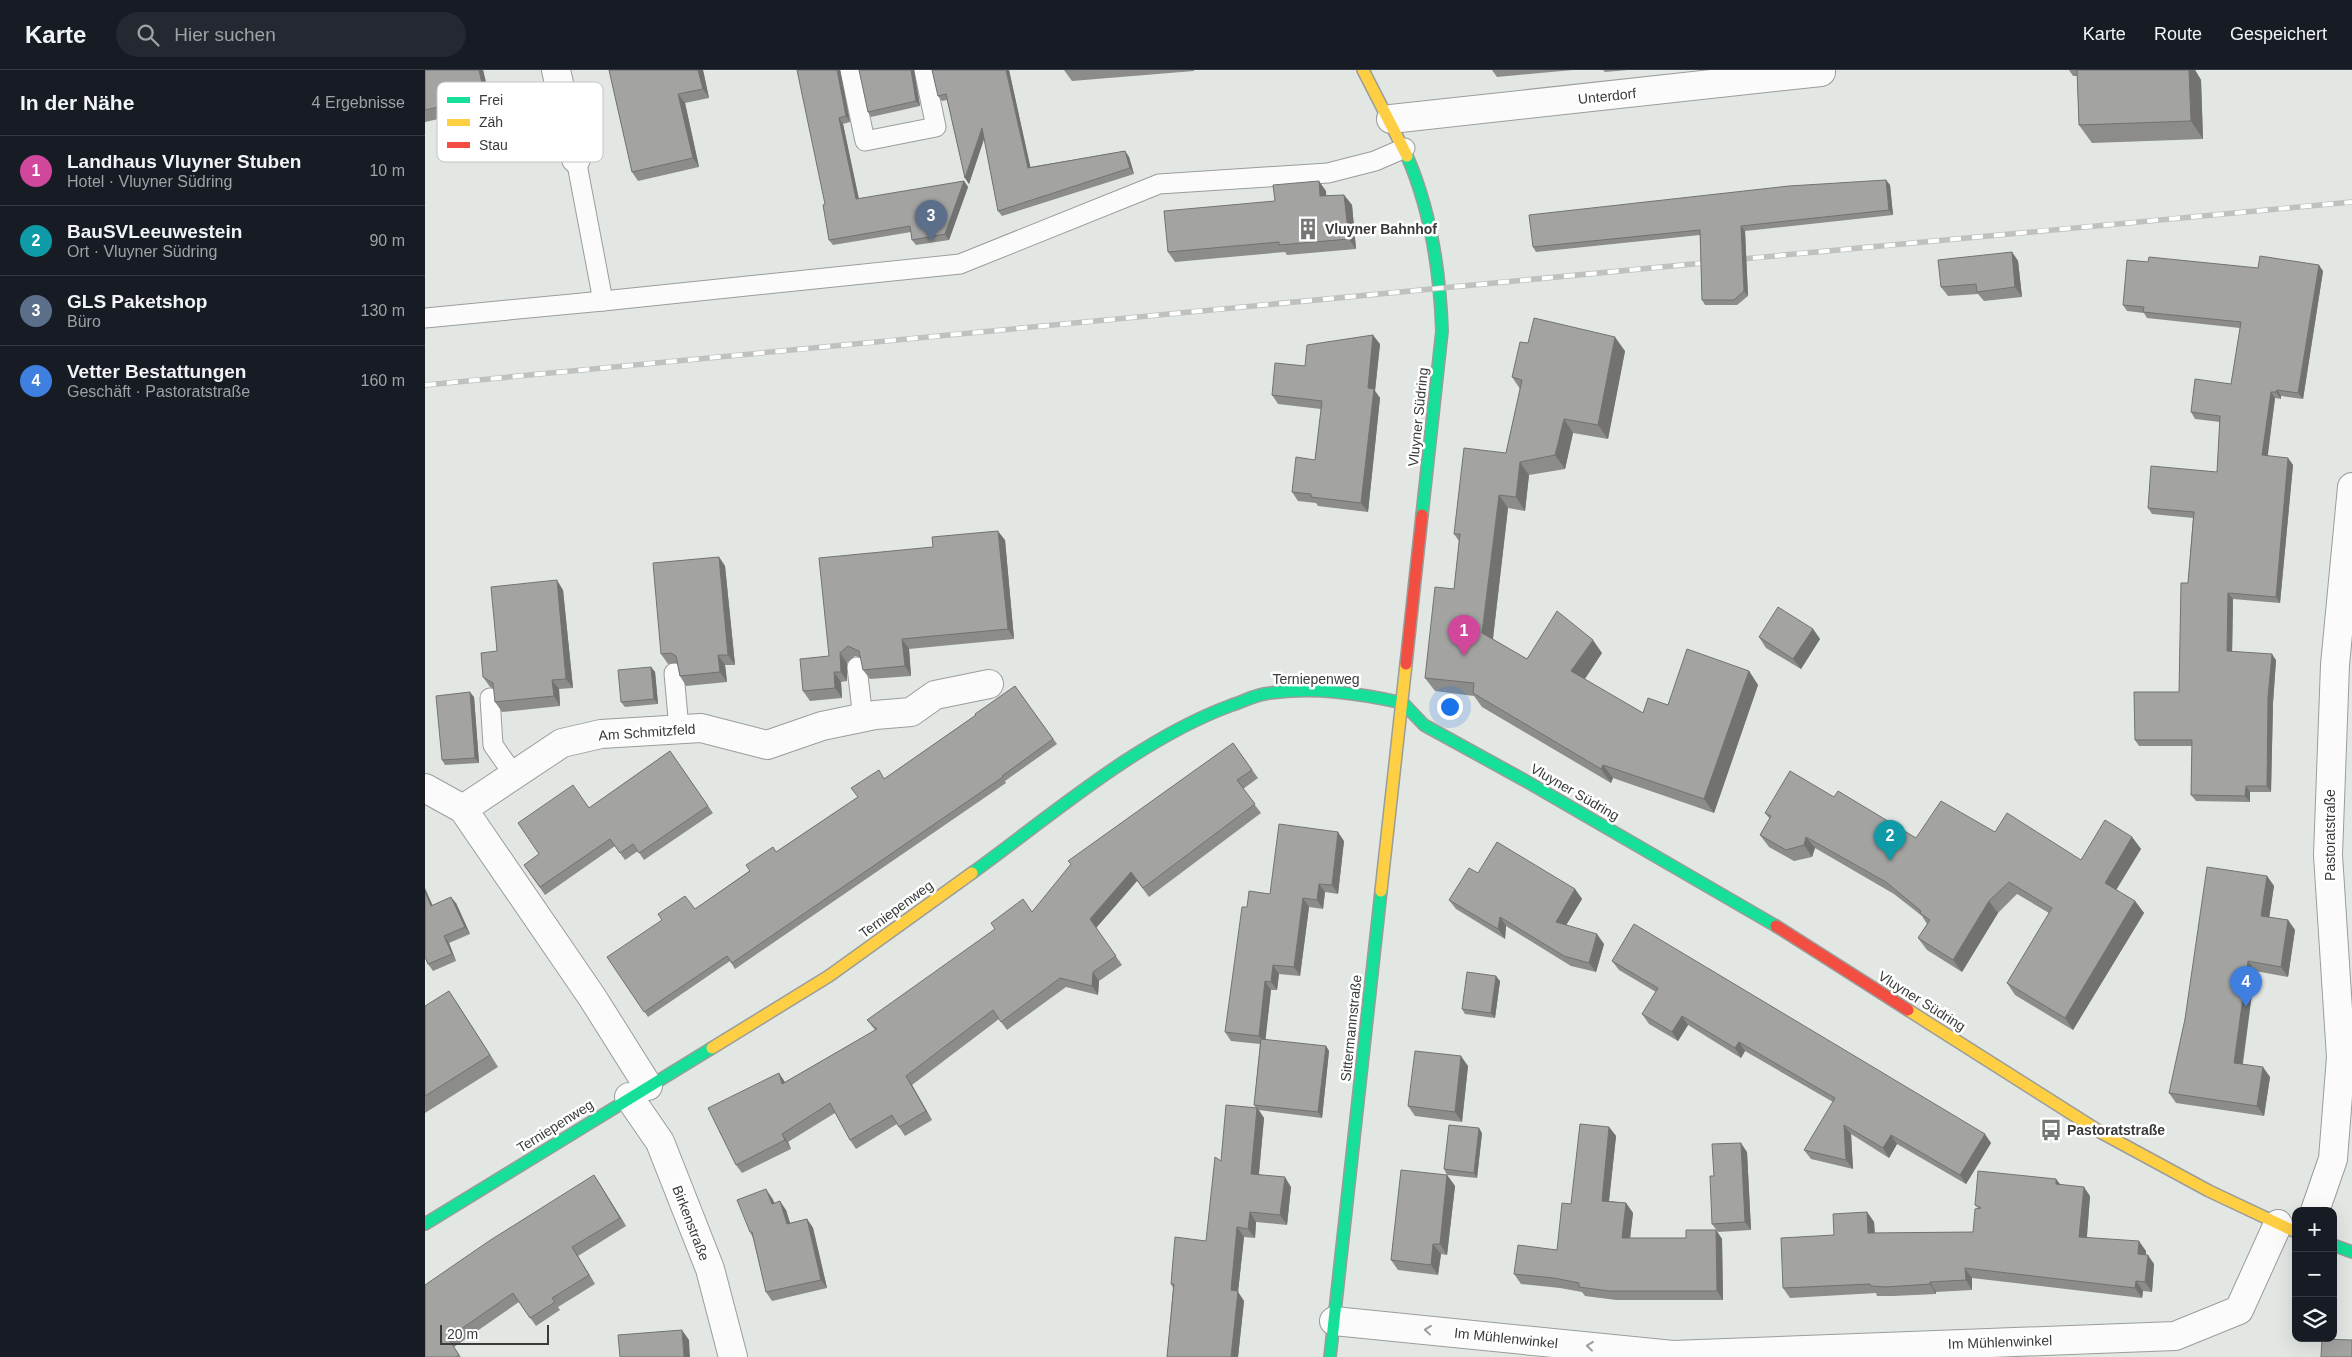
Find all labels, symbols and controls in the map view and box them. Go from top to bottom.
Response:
search box [116,12,466,57]
text: Karte [25,21,86,48]
icon: search [134,21,162,49]
text: Hier suchen [174,24,276,45]
text: Karte [2083,24,2126,44]
text: Route [2154,24,2202,44]
text: Gespeichert [2230,24,2327,44]
legend [437,82,603,162]
street label: Unterdorf [1577,85,1637,107]
text: In der Nähe [20,91,134,114]
text: Frei [479,92,503,108]
text: 4 Ergebnisse [312,94,405,111]
text: Zäh [479,114,503,130]
text: Stau [479,137,508,153]
text: Landhaus Vluyner Stuben [67,151,301,172]
text: 1 [32,162,40,179]
text: 10 m [369,162,405,179]
text: Hotel · Vluyner Südring [67,173,232,190]
pin: 3 [915,200,947,241]
building icon: Vluyner Bahnhof [1295,216,1321,242]
text: BauSVLeeuwestein [67,221,242,242]
place label: Vluyner Bahnhof [1325,221,1437,237]
text: 2 [32,232,40,249]
text: 90 m [369,232,405,249]
text: Ort · Vluyner Südring [67,243,217,260]
text: GLS Paketshop [67,291,207,312]
text: 3 [32,302,40,319]
text: 130 m [361,302,405,319]
text: Büro [67,313,101,330]
text: Vetter Bestattungen [67,361,246,382]
street label: Vluyner Südring [1405,367,1431,467]
text: 4 [32,372,40,389]
text: 160 m [361,372,405,389]
text: Geschäft · Pastoratstraße [67,383,250,400]
pin: 1 [1448,615,1480,656]
street label: Terniepenweg [1272,671,1360,687]
your location [1437,694,1463,720]
street label: Am Schmitzfeld [598,721,696,743]
street label: Vluyner Südring [1528,760,1622,824]
street label: Pastoratstraße [2322,789,2338,881]
pin: 2 [1874,820,1906,861]
street label: Terniepenweg [856,877,936,941]
pin: 4 [2230,966,2262,1007]
street label: Vluyner Südring [1876,968,1968,1034]
street label: Sittermannstraße [1337,974,1365,1082]
street label: Terniepenweg [514,1096,596,1156]
bus stop icon: Pastoratstraße [2038,1117,2064,1143]
place label: Pastoratstraße [2067,1122,2165,1138]
street label: Birkenstraße [669,1183,713,1263]
map controls [2292,1207,2337,1342]
button: + [2292,1207,2337,1252]
button: − [2292,1252,2337,1297]
button: layers [2292,1297,2337,1342]
scale bar [440,1322,549,1345]
one-way arrow [1424,1325,1432,1336]
street label: Im Mühlenwinkel [1453,1325,1559,1351]
text: 20 m [447,1326,478,1342]
street label: Im Mühlenwinkel [1948,1332,2052,1352]
one-way arrow [1586,1341,1594,1352]

